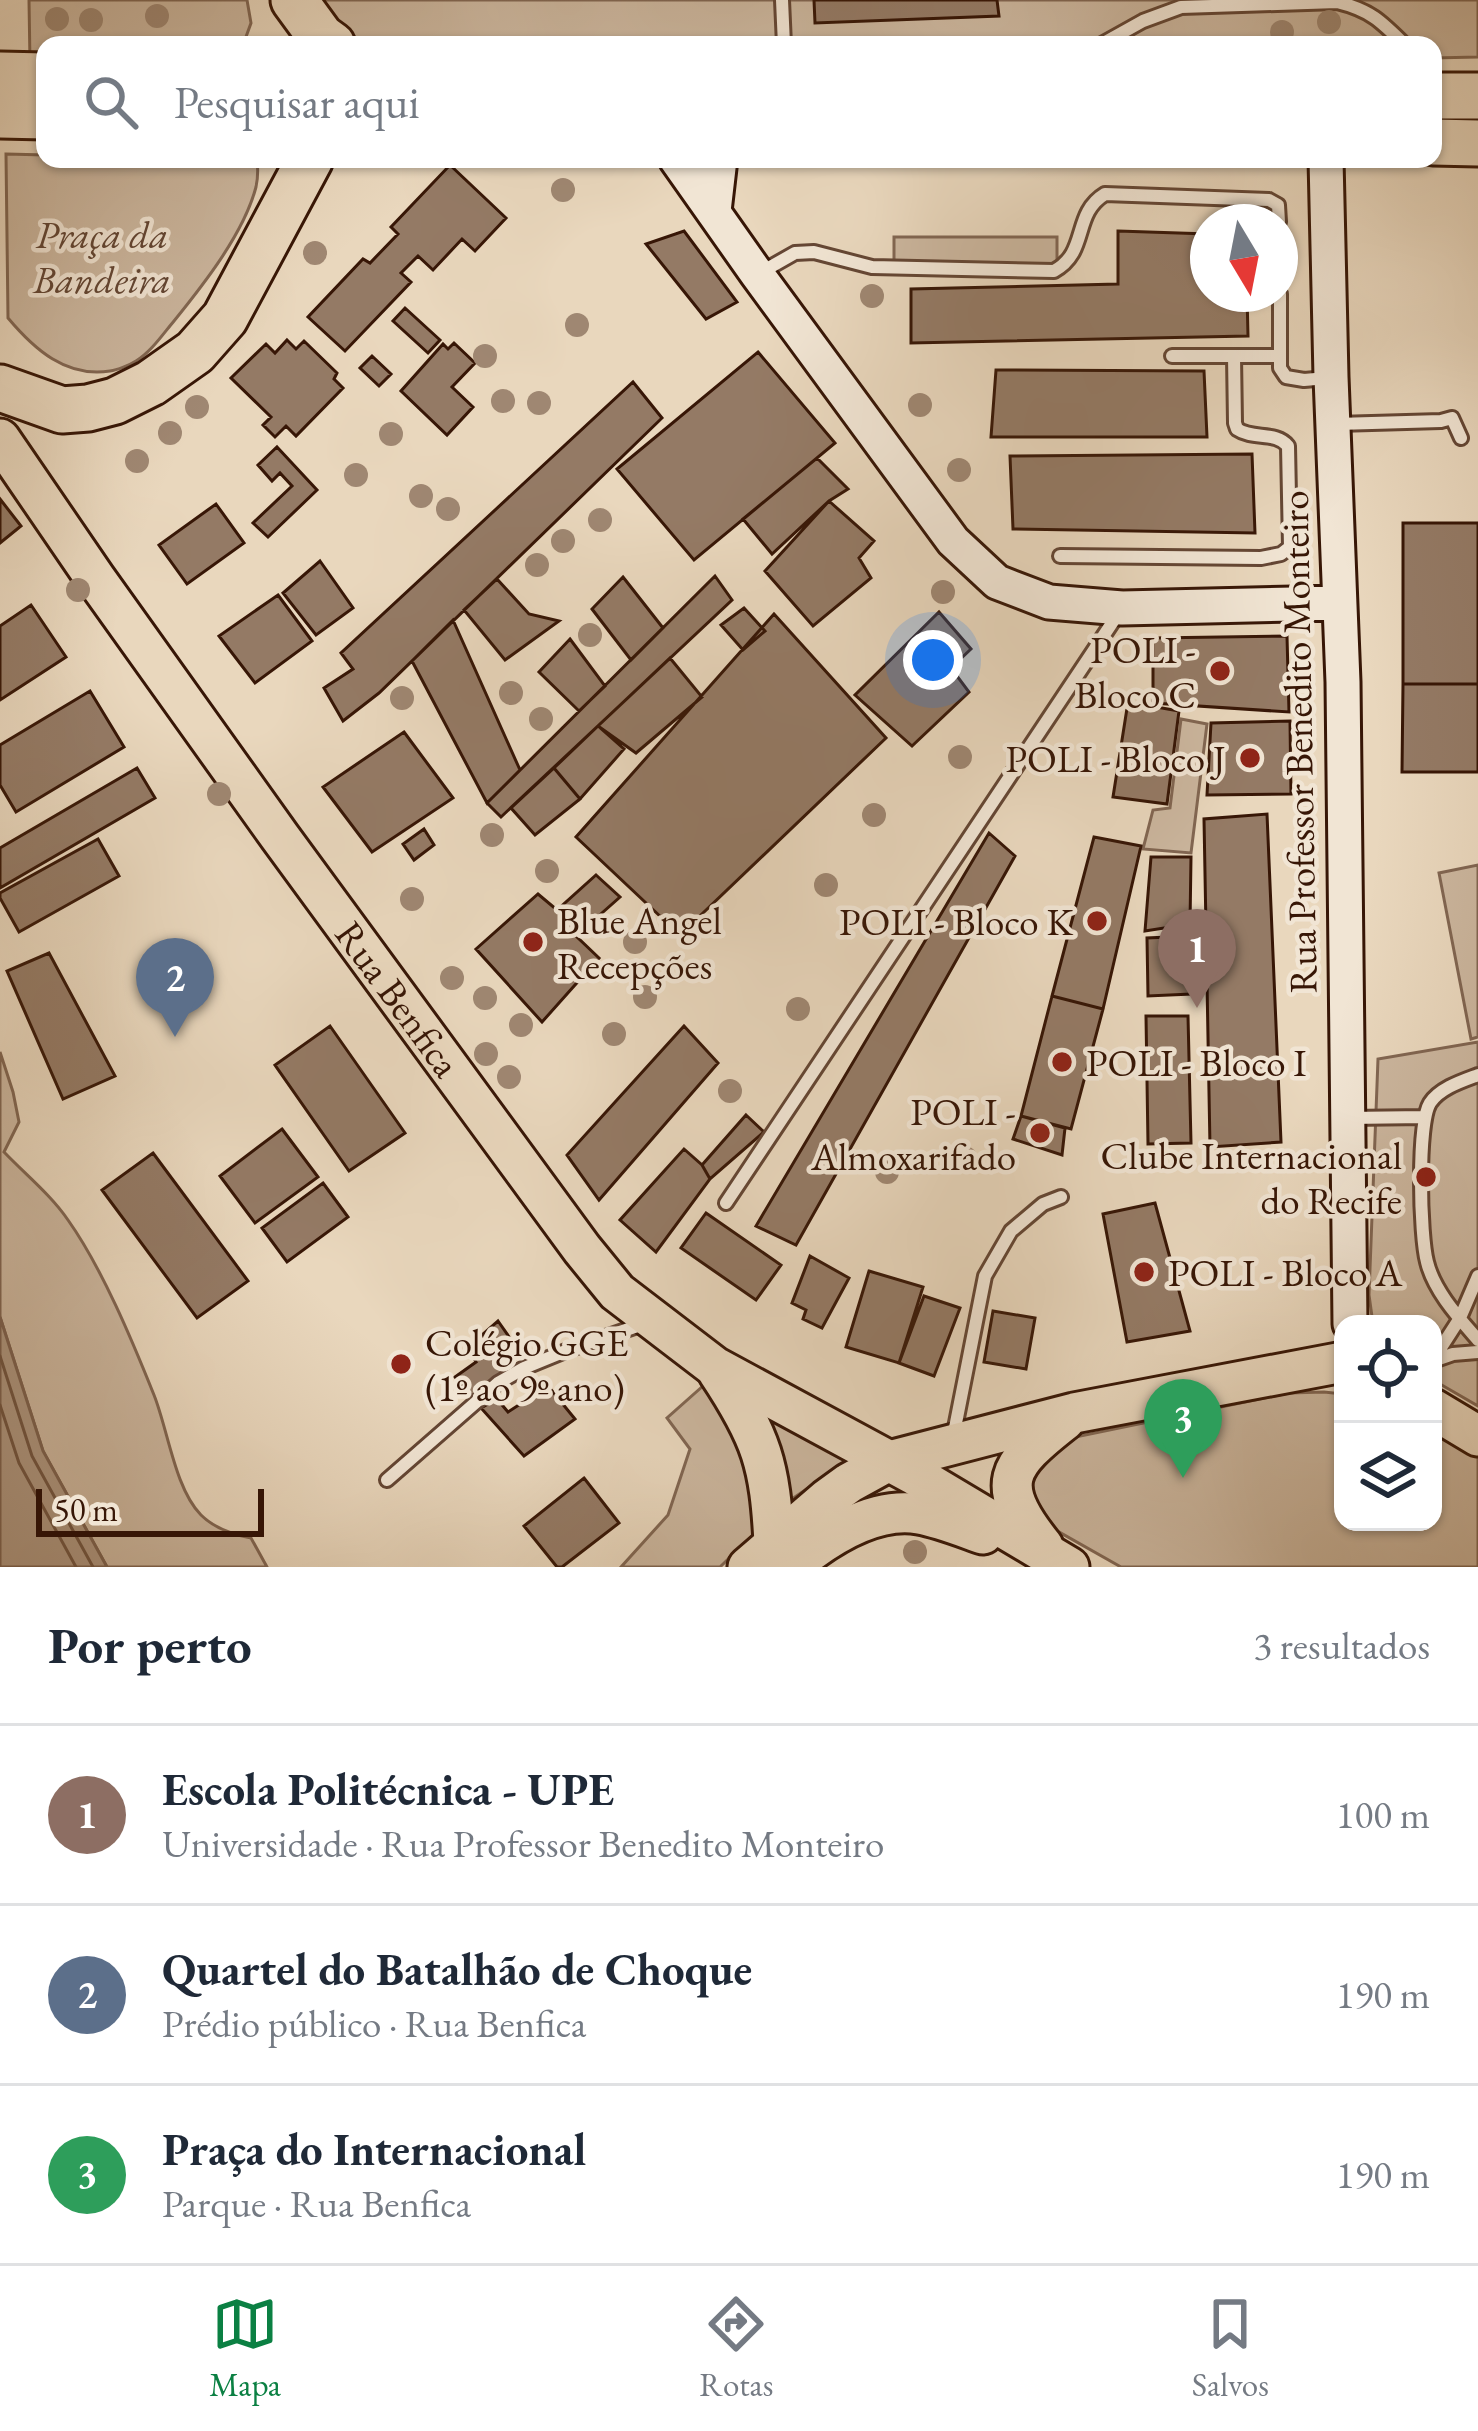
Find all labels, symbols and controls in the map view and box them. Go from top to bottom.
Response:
search box [36,36,1442,168]
icon: search [78,69,144,135]
text: Pesquisar aqui [174,73,420,131]
north arrow [1190,204,1298,312]
park label: Praça da Bandeira [32,209,171,305]
street label: Rua Professor Benedito Monteiro [1269,490,1328,994]
place label: POLI - Bloco C [1075,624,1196,720]
your location [903,630,963,690]
marker: POLI - Bloco C [1207,658,1233,684]
place label: POLI - Bloco J [1005,733,1226,784]
marker: POLI - Bloco J [1237,745,1263,771]
place label: Blue Angel Recepções [557,895,722,991]
place label: POLI - Bloco K [839,896,1073,947]
marker: POLI - Bloco K [1084,908,1110,934]
pin: 1 [1158,909,1236,1008]
street label: Rua Benfica [324,911,473,1088]
marker: Blue Angel Recepções [520,929,546,955]
pin: 2 [136,938,214,1037]
place label: POLI - Bloco I [1086,1037,1307,1088]
marker: POLI - Bloco I [1049,1049,1075,1075]
place label: POLI - Almoxarifado [810,1086,1016,1182]
marker: POLI - Almoxarifado [1027,1120,1053,1146]
place label: Clube Internacional do Recife [1101,1130,1402,1226]
marker: Clube Internacional do Recife [1413,1164,1439,1190]
place label: POLI - Bloco A [1168,1247,1403,1298]
marker: POLI - Bloco A [1131,1259,1157,1285]
map controls [1334,1315,1442,1531]
button: locate [1334,1315,1442,1423]
place label: Colégio GGE (1º ao 9º ano) [425,1317,628,1413]
marker: Colégio GGE (1º ao 9º ano) [388,1351,414,1377]
pin: 3 [1144,1379,1222,1478]
button: layers [1334,1423,1442,1531]
scale bar [36,1483,264,1536]
text: 50 m [54,1488,118,1531]
text: Por perto [48,1612,252,1678]
text: 3 resultados [1253,1620,1430,1671]
text: Escola Politécnica - UPE [162,1760,614,1818]
text: 1 [77,1789,97,1840]
text: 100 m [1336,1789,1430,1840]
text: Universidade · Rua Professor Benedito Monteiro [162,1818,884,1869]
text: Quartel do Batalhão de Choque [162,1940,752,1998]
text: 2 [77,1969,97,2020]
text: 190 m [1336,1969,1430,2020]
text: Prédio público · Rua Benfica [162,1998,586,2049]
text: Praça do Internacional [162,2120,586,2178]
text: 3 [77,2149,97,2200]
text: 190 m [1336,2149,1430,2200]
text: Parque · Rua Benfica [162,2178,471,2229]
tab: Mapa [209,2291,281,2406]
tab: Rotas [699,2291,773,2406]
tab: Salvos [1192,2291,1269,2406]

